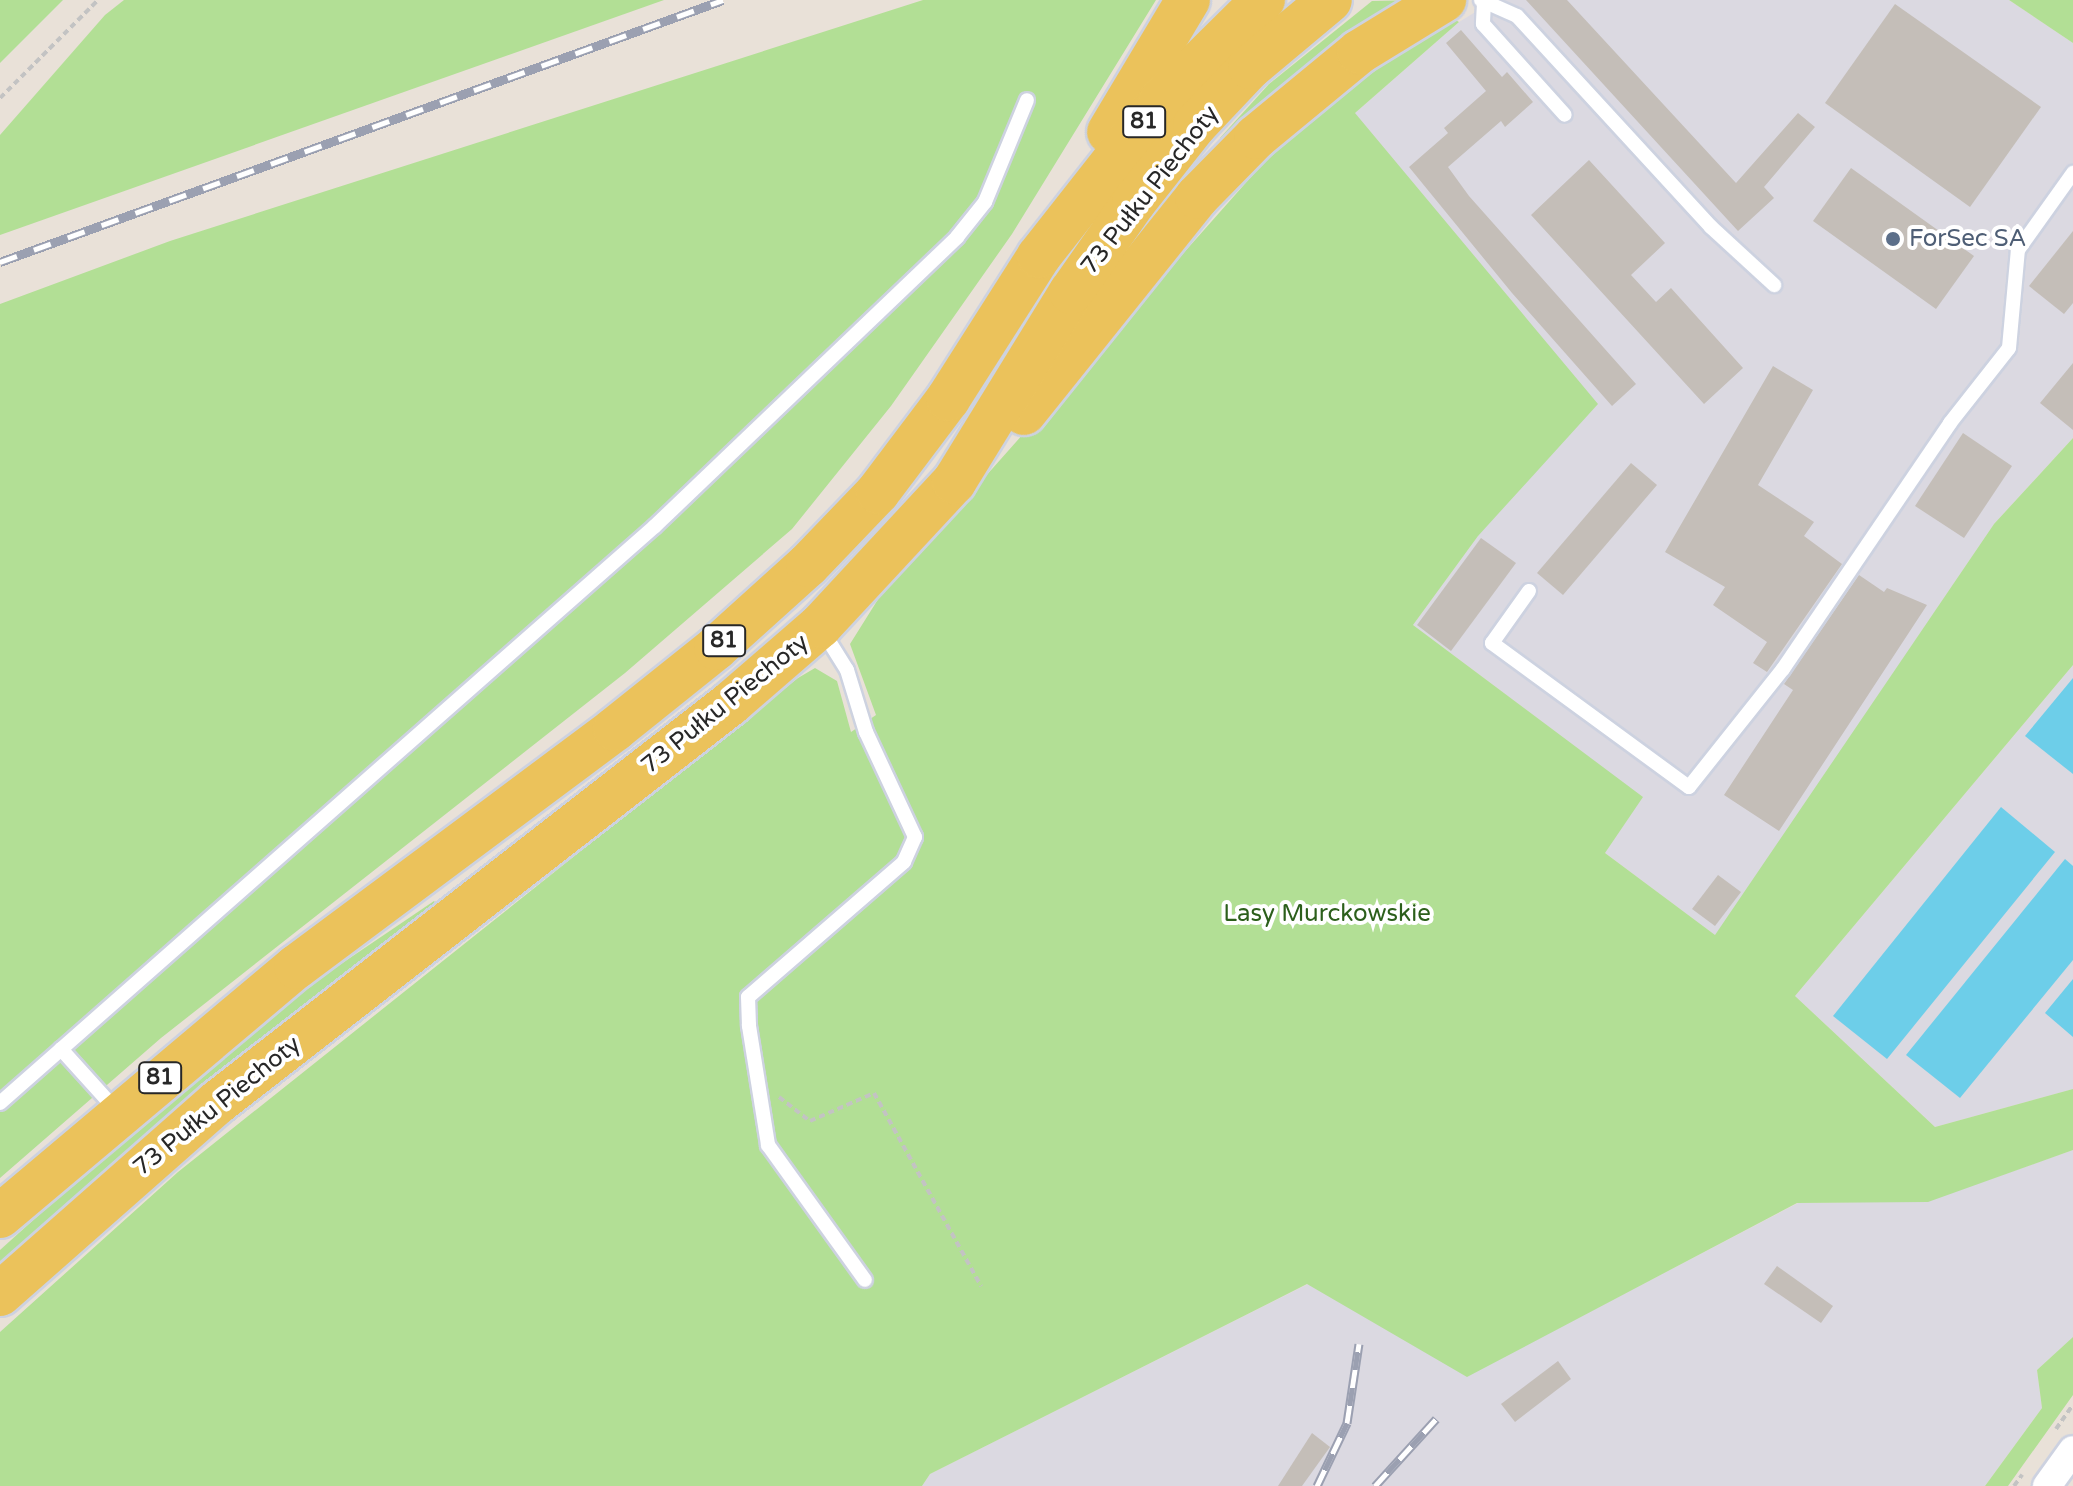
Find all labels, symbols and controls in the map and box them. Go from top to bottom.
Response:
street label: 73 Pułku Piechoty [1075,100,1225,280]
road number: 81 [1122,104,1166,140]
place label: ForSec SA [1909,225,2027,253]
marker: ForSec SA [1884,230,1902,248]
road number: 81 [702,623,746,659]
street label: 73 Pułku Piechoty [636,628,814,780]
park label: Lasy Murckowskie [1223,900,1431,928]
street label: 73 Pułku Piechoty [128,1030,306,1182]
road number: 81 [138,1060,182,1096]

